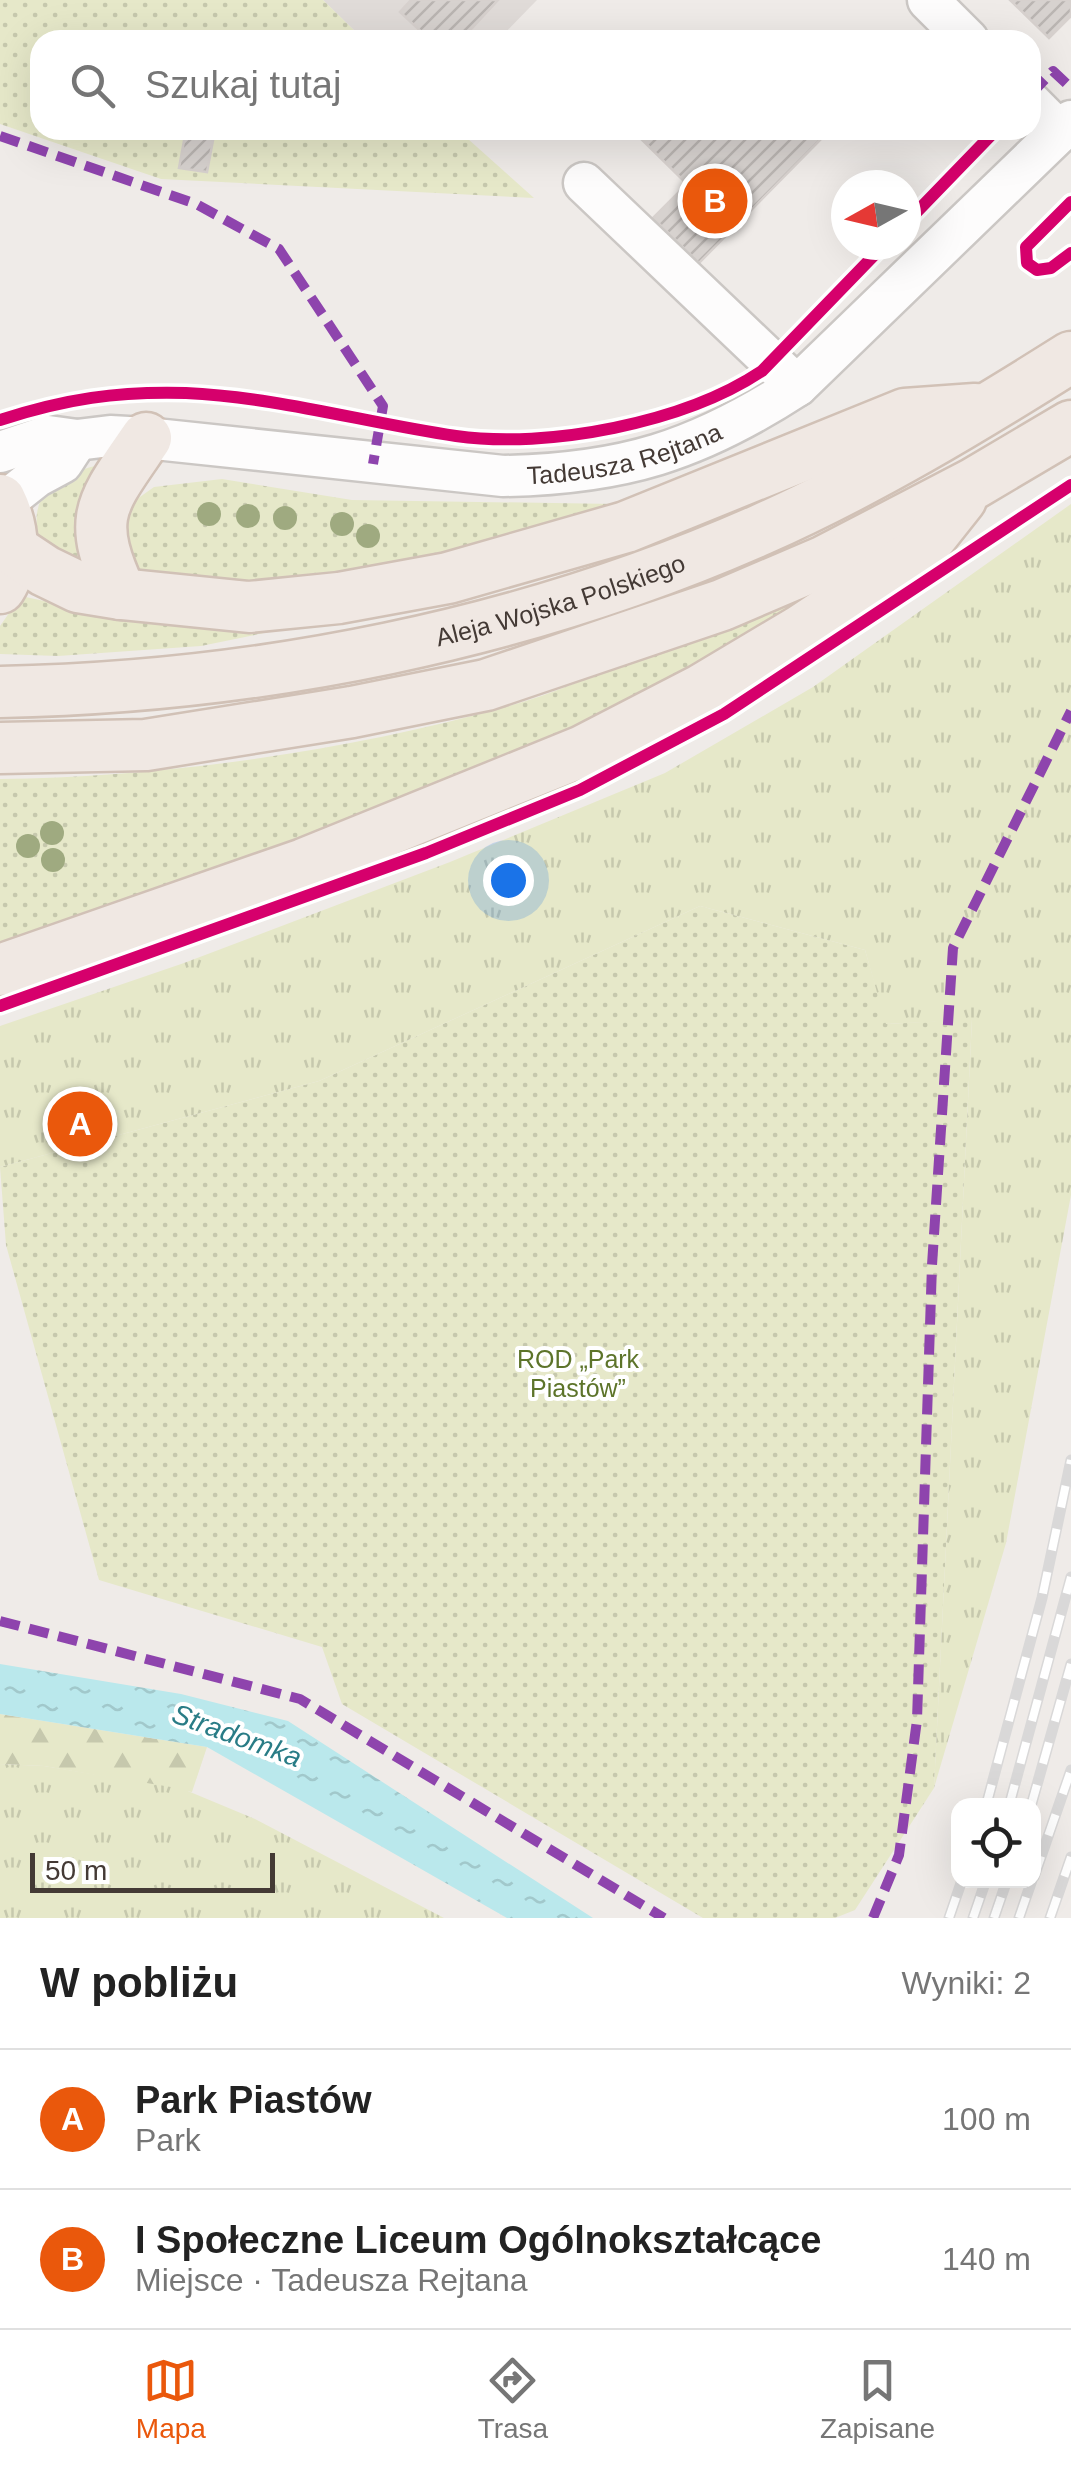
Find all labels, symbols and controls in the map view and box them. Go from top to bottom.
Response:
search box [30,30,1041,140]
icon: search [65,58,120,113]
text: Szukaj tutaj [145,64,341,106]
pin: B [682,164,748,238]
north arrow [831,170,921,260]
street label: Tadeusza Rejtana [526,417,726,489]
street label: Aleja Wojska Polskiego [433,548,689,651]
your location [483,855,534,906]
pin: A [48,1086,112,1162]
park label: ROD „Park Piastów” [517,1345,640,1402]
water label: Stradomka [168,1698,306,1773]
map controls [951,1798,1041,1888]
button: locate [951,1798,1041,1888]
scale bar [30,1848,275,1892]
text: 50 m [45,1855,107,1886]
text: W pobliżu [40,1959,238,2006]
text: Wyniki: 2 [901,1965,1031,2001]
text: Park Piastów [135,2079,372,2121]
text: A [61,2101,84,2137]
text: 100 m [942,2101,1031,2137]
text: Park [135,2122,201,2158]
text: I Społeczne Liceum Ogólnokształcące [135,2219,821,2261]
text: B [61,2241,84,2277]
text: 140 m [942,2241,1031,2277]
text: Miejsce · Tadeusza Rejtana [135,2262,528,2298]
tab: Mapa [136,2353,206,2445]
tab: Trasa [478,2353,548,2445]
tab: Zapisane [820,2353,935,2445]

